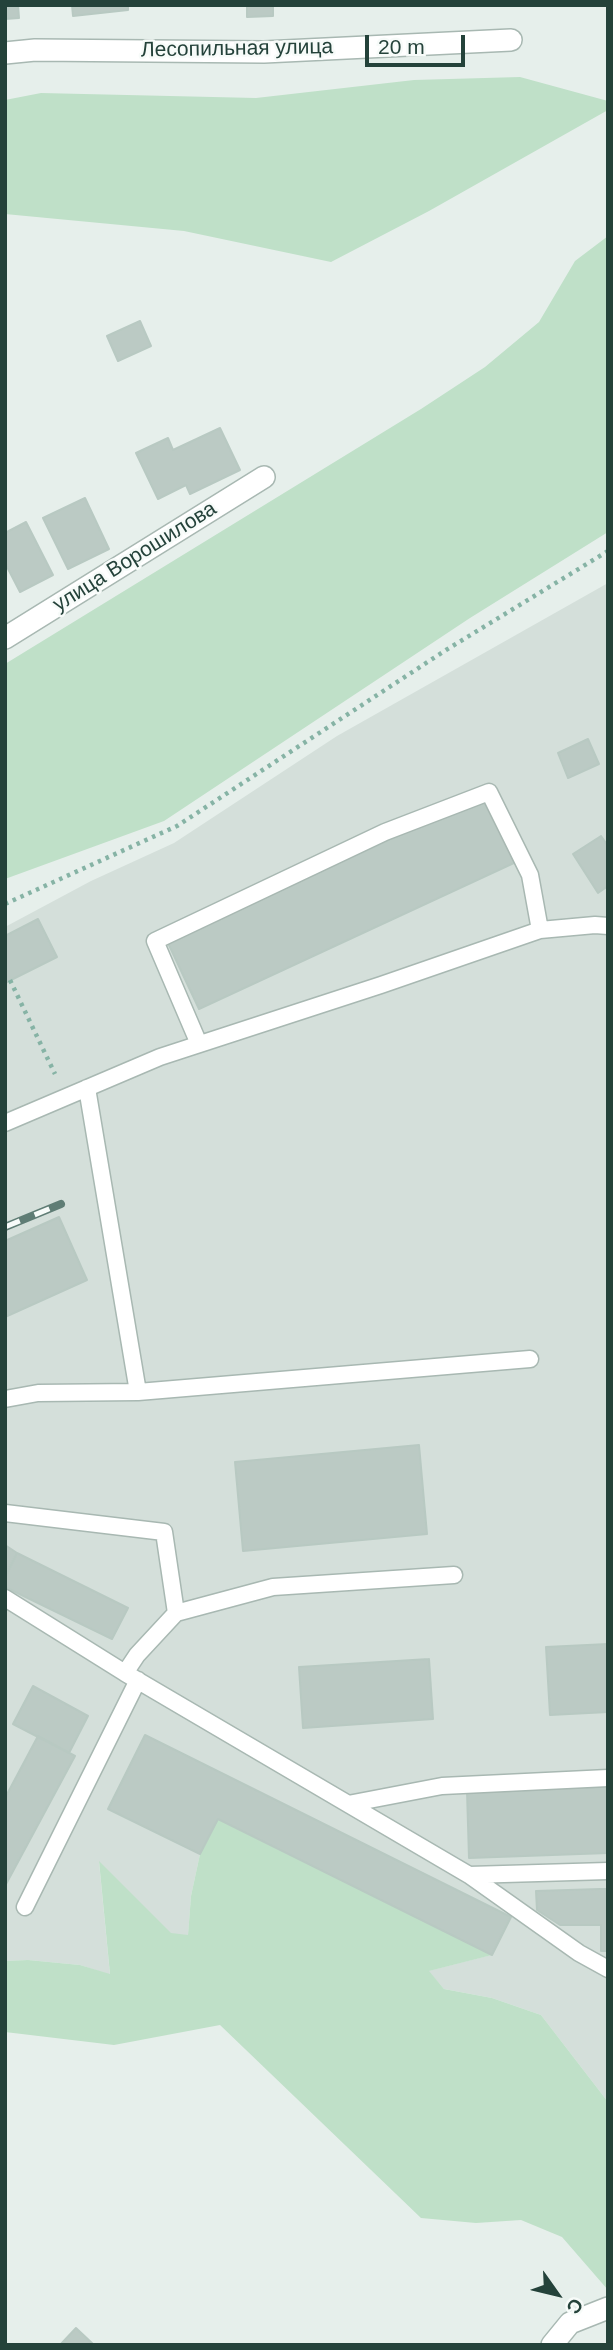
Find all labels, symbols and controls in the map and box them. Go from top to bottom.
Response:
scale bar [368,21,468,65]
street label: Лесопильная улица [141,35,333,63]
text: 20 m [378,35,425,58]
street label: улица Ворошилова [49,497,221,617]
north arrow [522,2259,592,2329]
text: С [562,2294,587,2318]

